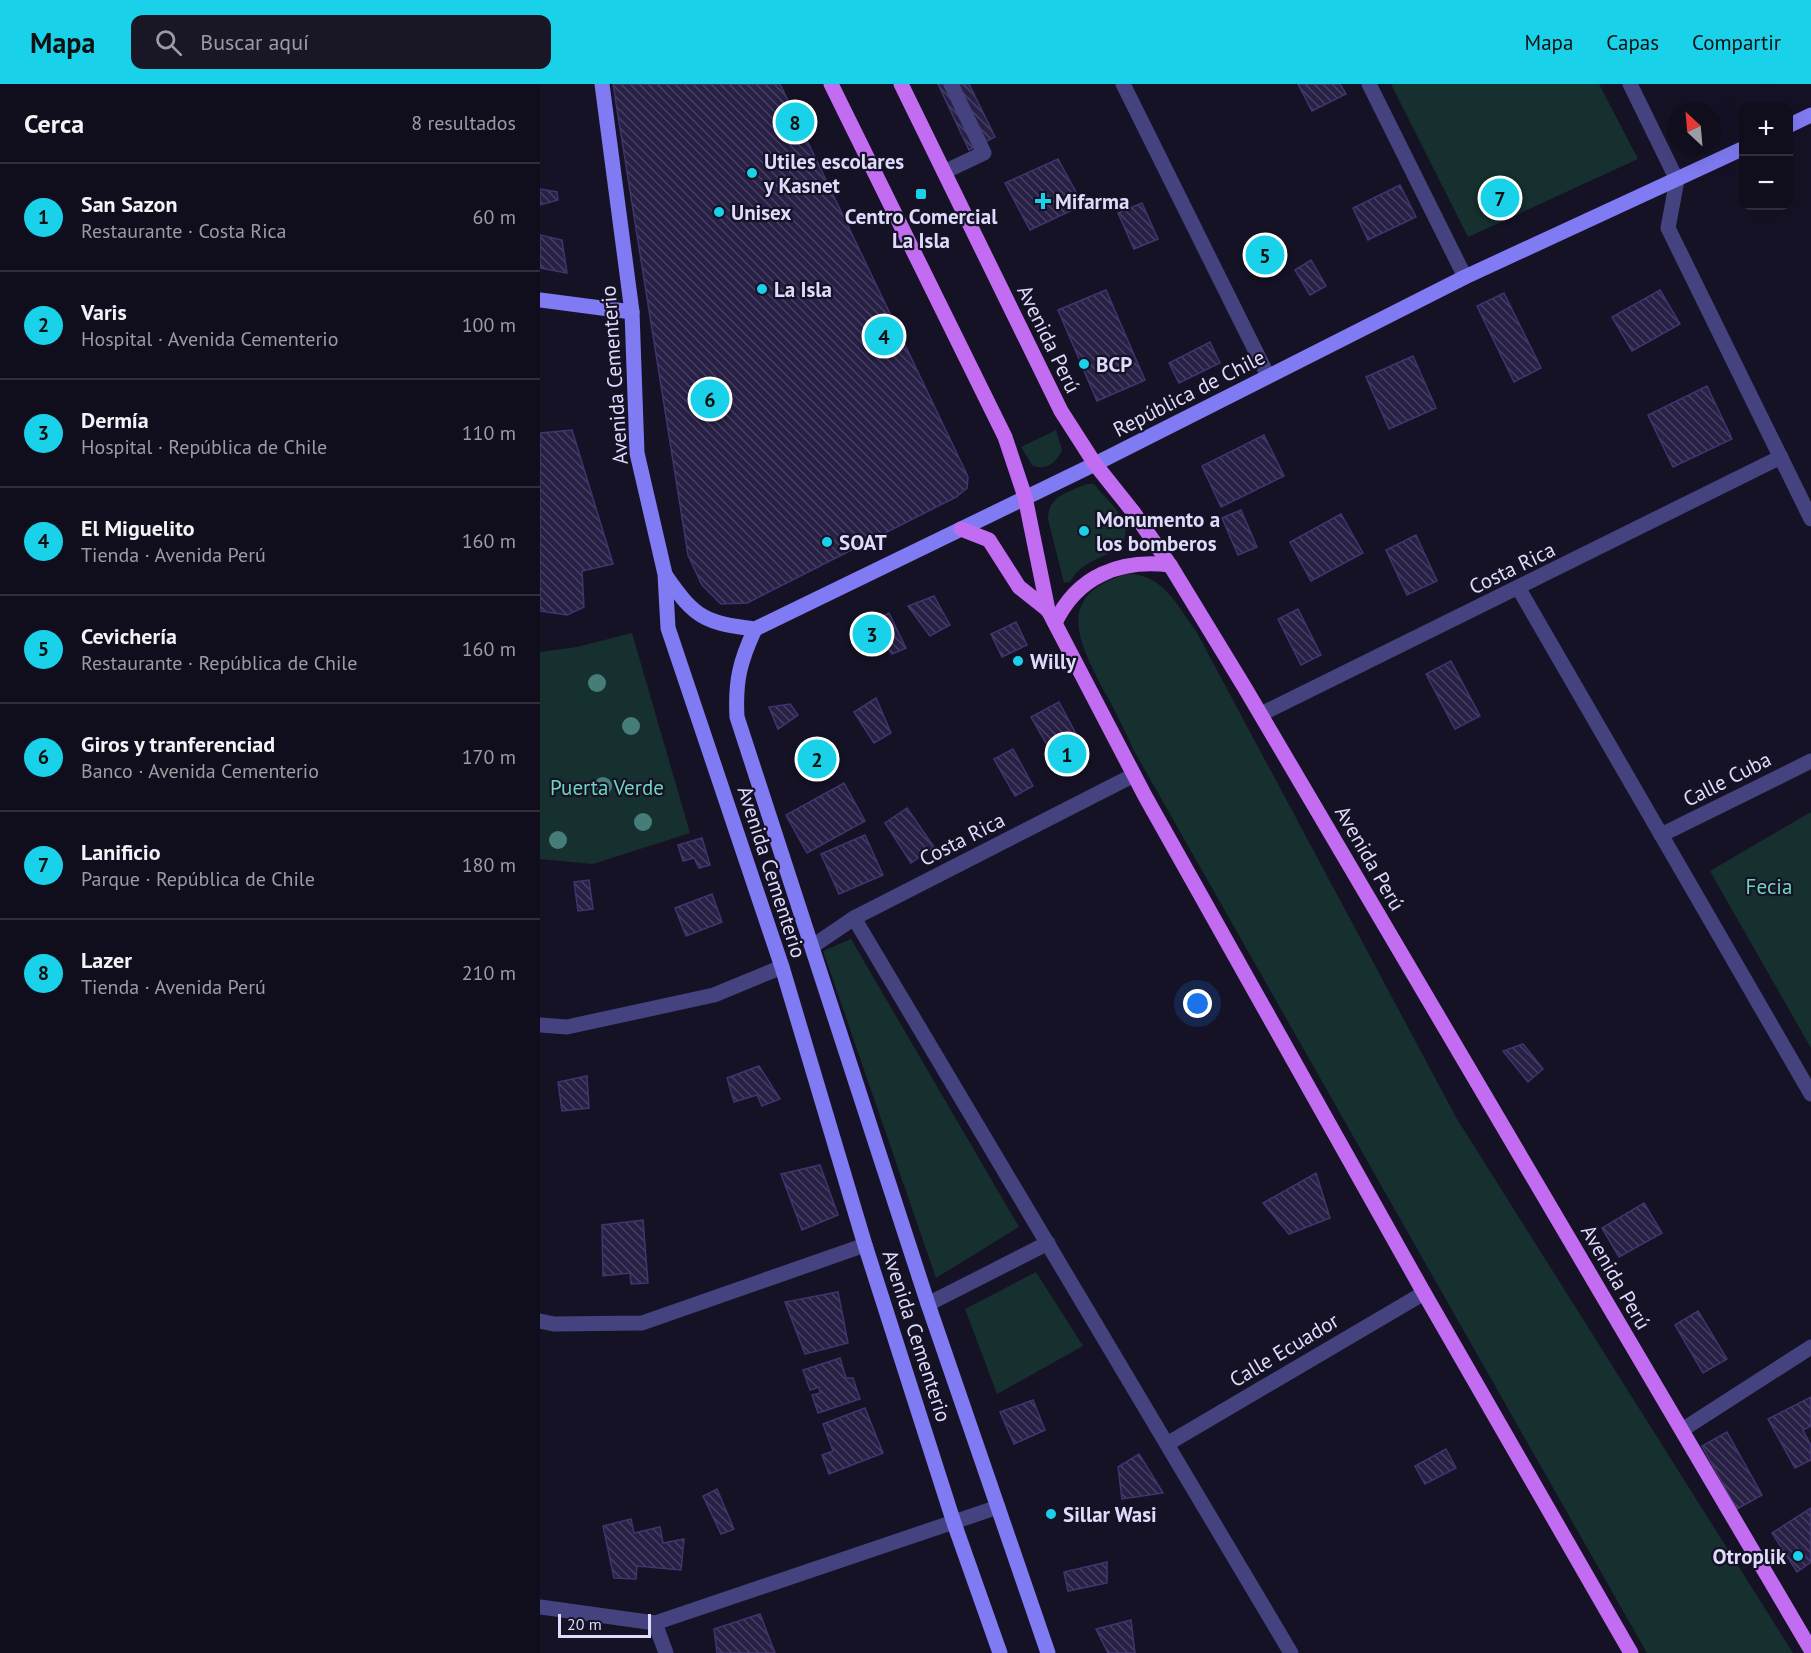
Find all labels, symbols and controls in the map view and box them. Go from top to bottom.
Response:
search box [131,15,551,69]
text: Mapa [30,24,95,61]
icon: search [152,26,185,59]
text: Buscar aquí [200,28,309,56]
text: Mapa [1525,29,1573,56]
text: Capas [1606,29,1659,56]
text: Compartir [1692,29,1781,56]
pin: 8 [776,99,814,144]
north arrow [1667,102,1721,156]
map controls [1739,102,1793,210]
button: + [1739,102,1793,156]
text: Cerca [24,107,84,140]
text: 8 resultados [411,110,516,136]
place label: Utiles escolares y Kasnet [763,148,904,199]
button: − [1739,156,1793,210]
marker: Utiles escolares y Kasnet [745,166,759,180]
pin: 7 [1480,176,1520,220]
marker: Centro Comercial La Isla [914,187,928,201]
place label: Mifarma [1055,188,1129,215]
text: San Sazon [81,190,177,218]
marker: Mifarma [1036,194,1050,208]
place label: Unisex [731,199,791,226]
place label: Centro Comercial La Isla [845,203,998,254]
text: 1 [38,204,49,230]
text: 60 m [473,204,516,230]
marker: Unisex [712,205,726,219]
text: Restaurante · Costa Rica [81,218,287,244]
pin: 5 [1246,232,1284,278]
place label: La Isla [774,276,832,303]
street label: Avenida Perú [1011,281,1087,397]
marker: La Isla [755,282,769,296]
street label: Avenida Cementerio [594,285,634,465]
text: Varis [81,298,127,326]
text: 2 [38,312,49,338]
text: 100 m [462,312,516,338]
pin: 4 [864,314,904,358]
text: Hospital · Avenida Cementerio [81,326,338,352]
street label: República de Chile [1109,343,1269,443]
place label: BCP [1096,351,1132,378]
marker: BCP [1077,357,1091,371]
pin: 6 [690,376,730,422]
text: Dermía [81,406,149,434]
text: 3 [38,420,49,446]
text: 110 m [462,420,516,446]
text: Hospital · República de Chile [81,434,327,460]
place label: Monumento a los bomberos [1096,506,1220,557]
text: El Miguelito [81,514,195,542]
marker: Monumento a los bomberos [1077,524,1091,538]
text: 4 [38,528,49,554]
text: 160 m [462,528,516,554]
place label: SOAT [839,529,887,556]
marker: SOAT [820,535,834,549]
street label: Costa Rica [1465,536,1559,600]
text: Tienda · Avenida Perú [81,542,266,568]
pin: 3 [852,612,892,656]
text: Cevichería [81,622,177,650]
text: 5 [38,636,49,662]
text: 160 m [462,636,516,662]
place label: Willy [1030,648,1077,675]
text: Restaurante · República de Chile [81,650,357,676]
marker: Willy [1011,654,1025,668]
text: Giros y tranferenciad [81,730,275,758]
pin: 1 [1048,732,1086,776]
pin: 2 [798,736,836,782]
text: 6 [38,744,49,770]
text: 170 m [462,744,516,770]
street label: Calle Cuba [1678,745,1776,813]
text: Banco · Avenida Cementerio [81,758,319,784]
park label: Puerta Verde [550,774,664,801]
street label: Avenida Cementerio [731,783,813,961]
street label: Avenida Perú [1329,801,1411,915]
street label: Costa Rica [915,806,1009,872]
text: Lanificio [81,838,161,866]
text: 7 [38,852,49,878]
text: 180 m [462,852,516,878]
text: Parque · República de Chile [81,866,315,892]
park label: Fecia [1746,873,1792,900]
text: Lazer [81,946,132,974]
text: 8 [38,960,49,986]
text: 210 m [462,960,516,986]
text: Tienda · Avenida Perú [81,974,266,1000]
your location [1183,989,1212,1018]
street label: Avenida Perú [1575,1220,1657,1334]
street label: Avenida Cementerio [876,1247,958,1425]
street label: Calle Ecuador [1224,1307,1344,1393]
place label: Sillar Wasi [1063,1501,1157,1528]
marker: Sillar Wasi [1044,1507,1058,1521]
place label: Otroplik [1712,1543,1787,1570]
marker: Otroplik [1791,1549,1805,1563]
scale bar [558,1611,651,1638]
text: 20 m [567,1614,602,1634]

